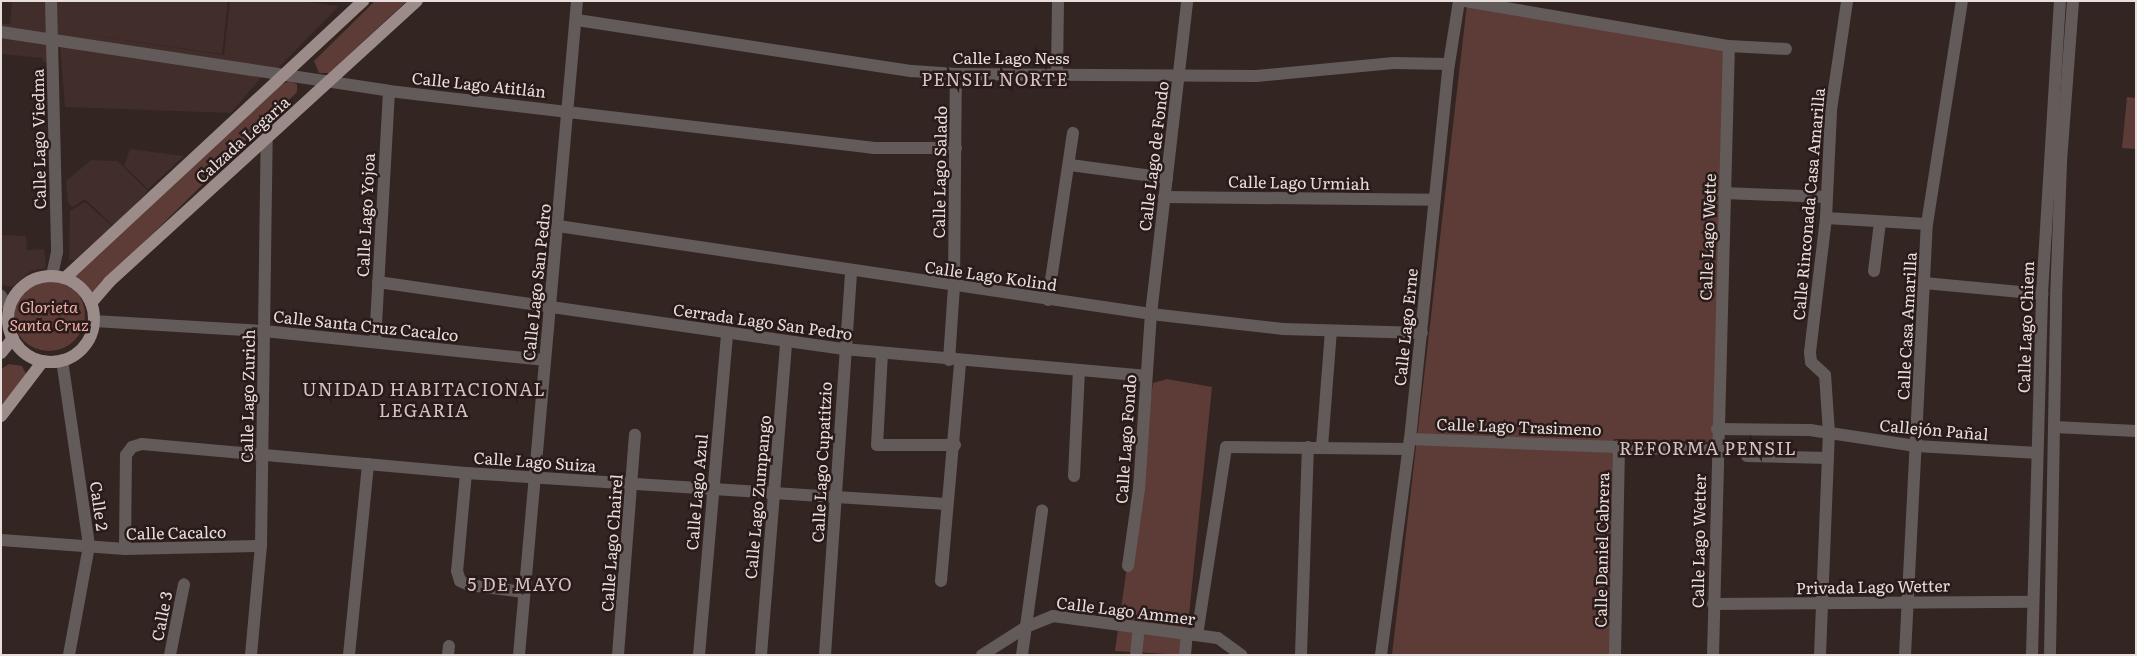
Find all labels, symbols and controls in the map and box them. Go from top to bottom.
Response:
street label: Calle Lago Ness [953,47,1069,67]
street label: Calle Lago Atitlán [411,67,547,101]
street label: Calle Lago Viedma [27,68,49,210]
district label: PENSIL NORTE [920,68,1070,90]
street label: Calle Lago de Fondo [1134,80,1172,232]
street label: Calle Rinconada Casa Amarilla [1788,87,1828,321]
street label: Calzada Legaria [191,92,293,186]
street label: Calle Lago Salado [928,106,950,238]
street label: Calle Lago Yojoa [352,153,378,277]
street label: Calle Lago Urmiah [1228,171,1370,193]
street label: Calle Lago Wette [1695,173,1719,301]
street label: Calle Lago San Pedro [518,203,554,361]
street label: Calle Casa Amarilla [1893,252,1919,400]
street label: Calle Lago Kolind [924,256,1058,294]
street label: Calle Lago Chiem [2013,261,2037,393]
street label: Calle Lago Erne [1389,267,1421,387]
park label: Glorieta Santa Cruz [9,296,89,334]
street label: Cerrada Lago San Pedro [672,299,854,343]
street label: Calle Santa Cruz Cacalco [272,306,460,344]
street label: Calle Lago Zurich [236,329,258,463]
street label: Calle Lago Fondo [1111,374,1139,504]
district label: UNIDAD HABITACIONAL LEGARIA [300,379,548,422]
street label: Calle Lago Cupatitzio [807,381,835,543]
street label: Calle Lago Zumpango [740,414,774,580]
street label: Calle Lago Trasimeno [1436,414,1602,438]
street label: Callejón Pañal [1879,415,1989,443]
street label: Calle Lago Azul [681,433,711,551]
district label: REFORMA PENSIL [1617,437,1799,459]
street label: Calle Lago Suiza [473,447,597,475]
street label: Calle Daniel Cabrera [1590,472,1612,628]
street label: Calle Lago Chairel [597,473,625,613]
street label: Calle Lago Wetter [1687,474,1709,608]
street label: Calle 2 [87,480,113,532]
street label: Calle Cacalco [126,522,226,542]
district label: 5 DE MAYO [466,573,574,595]
street label: Privada Lago Wetter [1796,575,1950,597]
street label: Calle 3 [147,589,175,643]
street label: Calle Lago Ammer [1056,592,1196,628]

